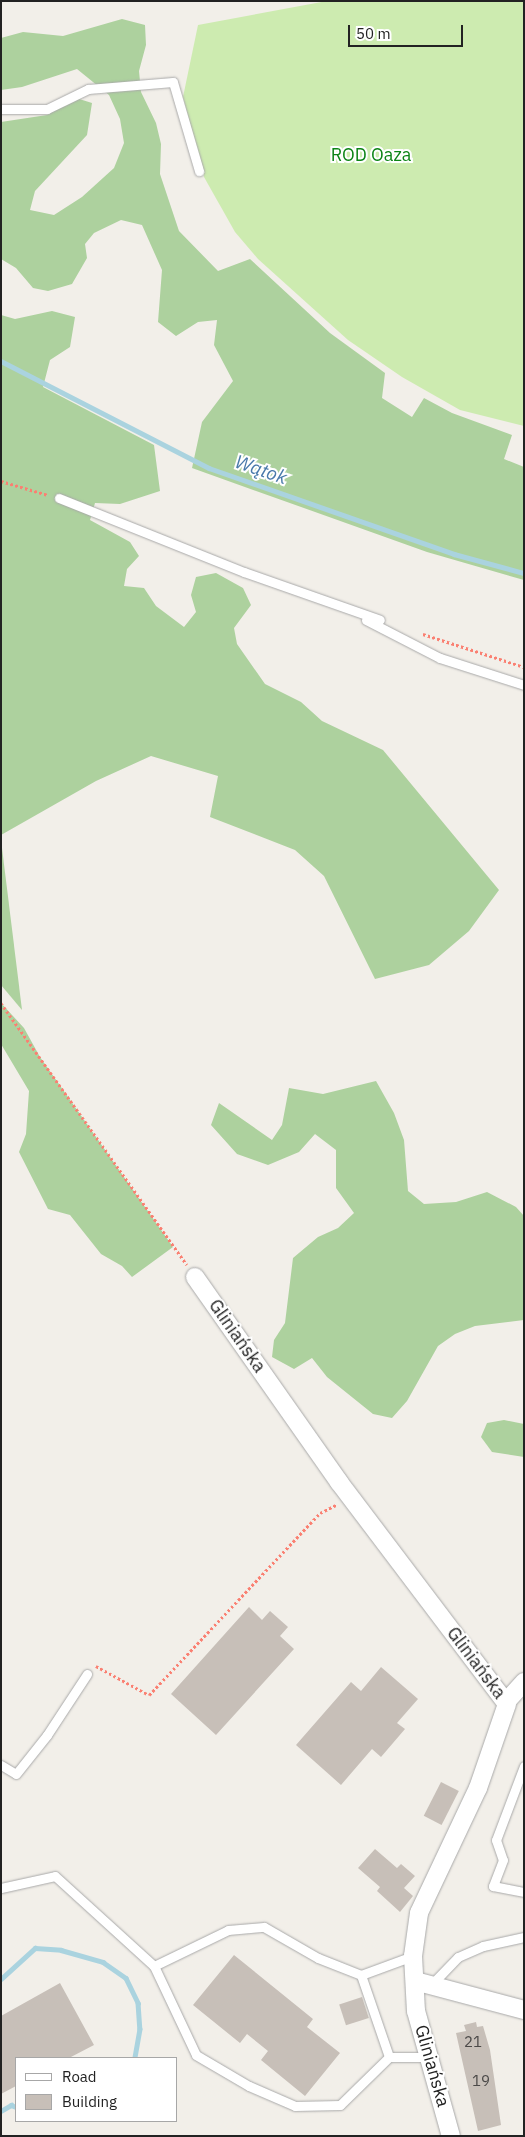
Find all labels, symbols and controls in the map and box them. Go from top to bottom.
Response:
scale bar [350,15,465,47]
text: 50 m [356,24,391,43]
park label: ROD Oaza [331,144,411,166]
water label: Wątok [232,451,290,489]
street label: Gliniańska [204,1295,270,1377]
street label: Gliniańska [442,1623,510,1703]
street label: Gliniańska [410,2023,454,2109]
house number: 21 [464,2033,482,2051]
legend [15,2057,178,2122]
text: Road [62,2067,97,2086]
house number: 19 [472,2072,490,2090]
text: Building [62,2092,117,2111]

